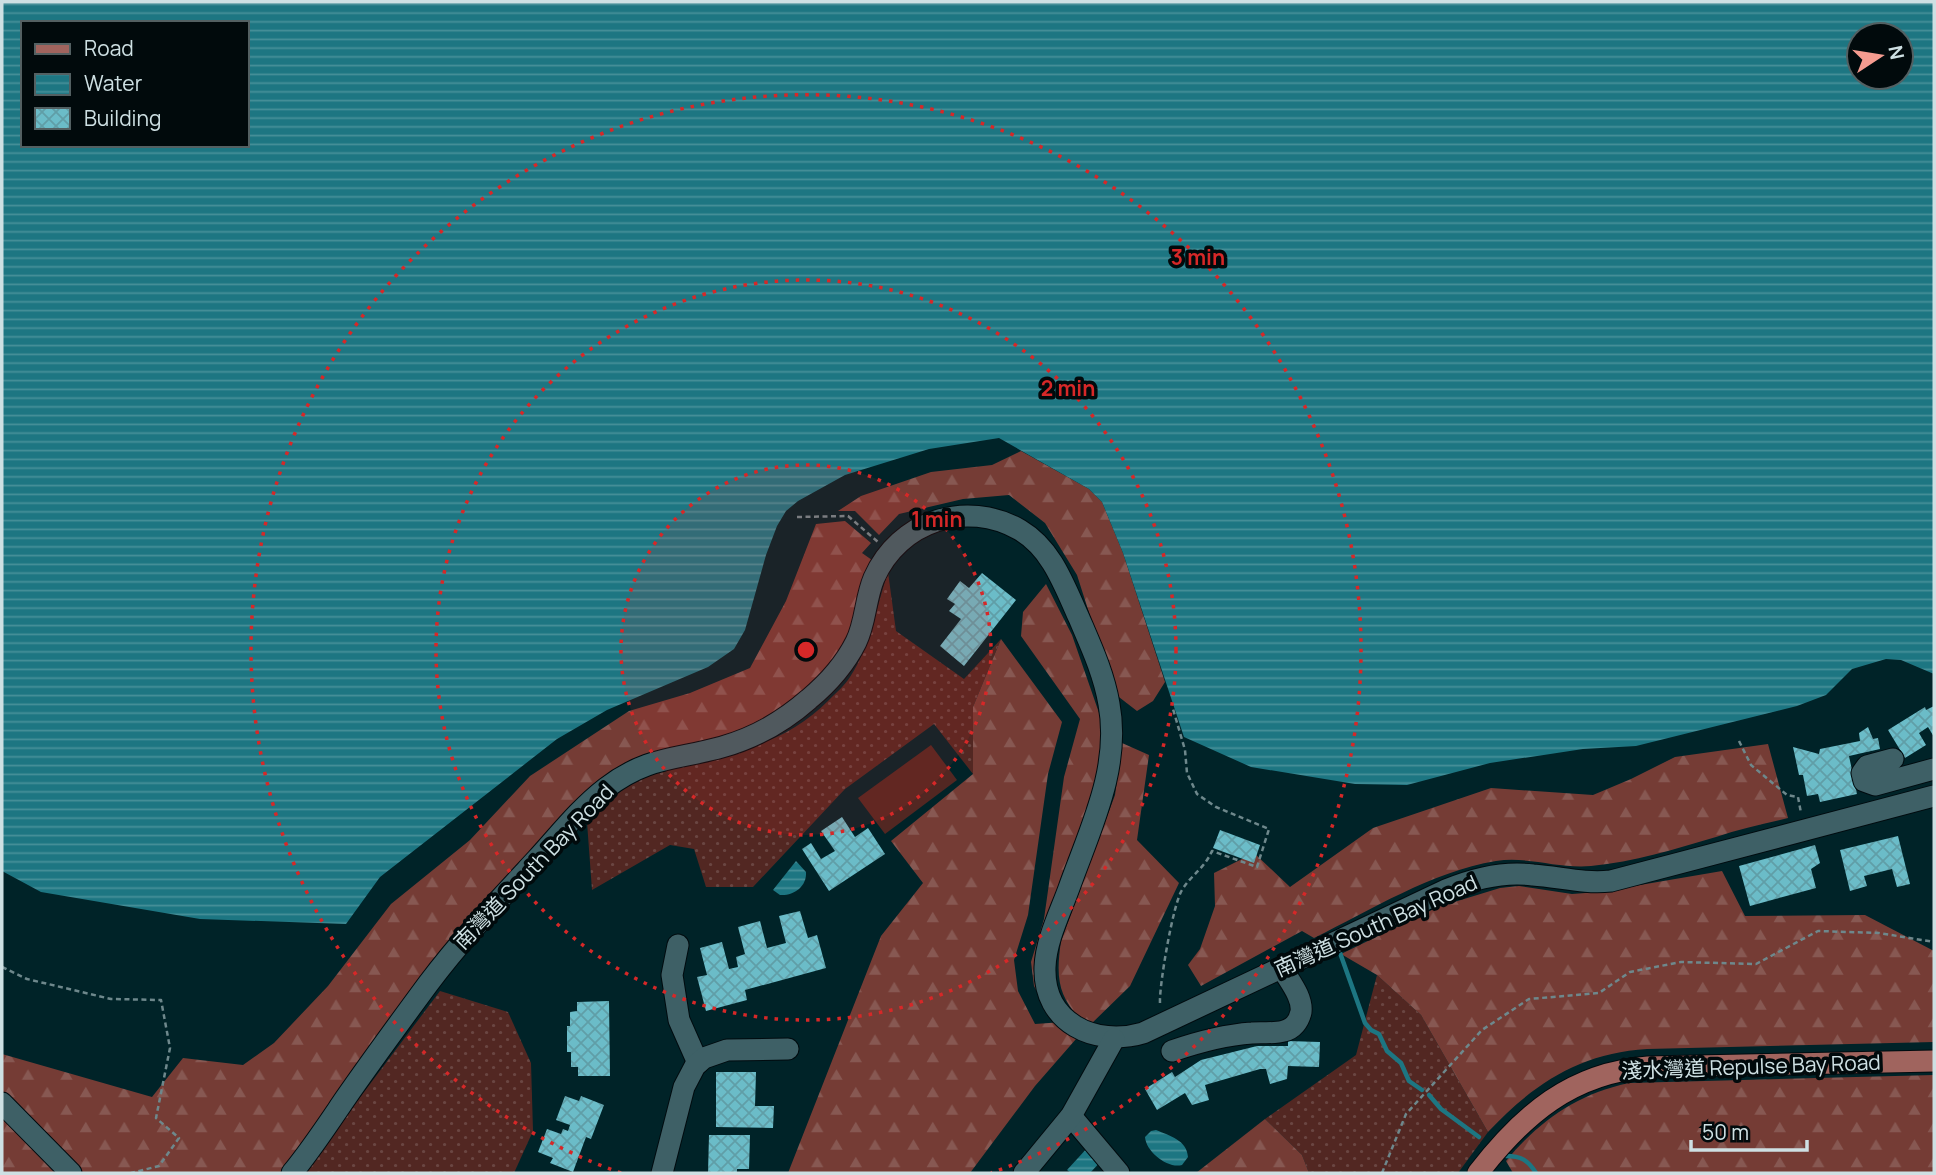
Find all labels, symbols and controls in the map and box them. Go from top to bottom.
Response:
legend [21,21,248,147]
north arrow [1845,21,1915,91]
text: Road [84,34,134,62]
text: N [1882,43,1911,62]
text: Water [84,69,143,97]
text: Building [84,104,161,132]
text: 3 min [1171,243,1225,271]
text: 2 min [1041,374,1095,402]
text: 1 min [911,505,963,533]
centre of rings [794,638,818,662]
street label: 南灣道 South Bay Road [447,778,619,955]
street label: 南灣道 South Bay Road [1270,868,1481,982]
street label: 淺水灣道 Repulse Bay Road [1621,1047,1881,1085]
scale bar [1691,1108,1806,1152]
text: 50 m [1702,1118,1749,1146]

